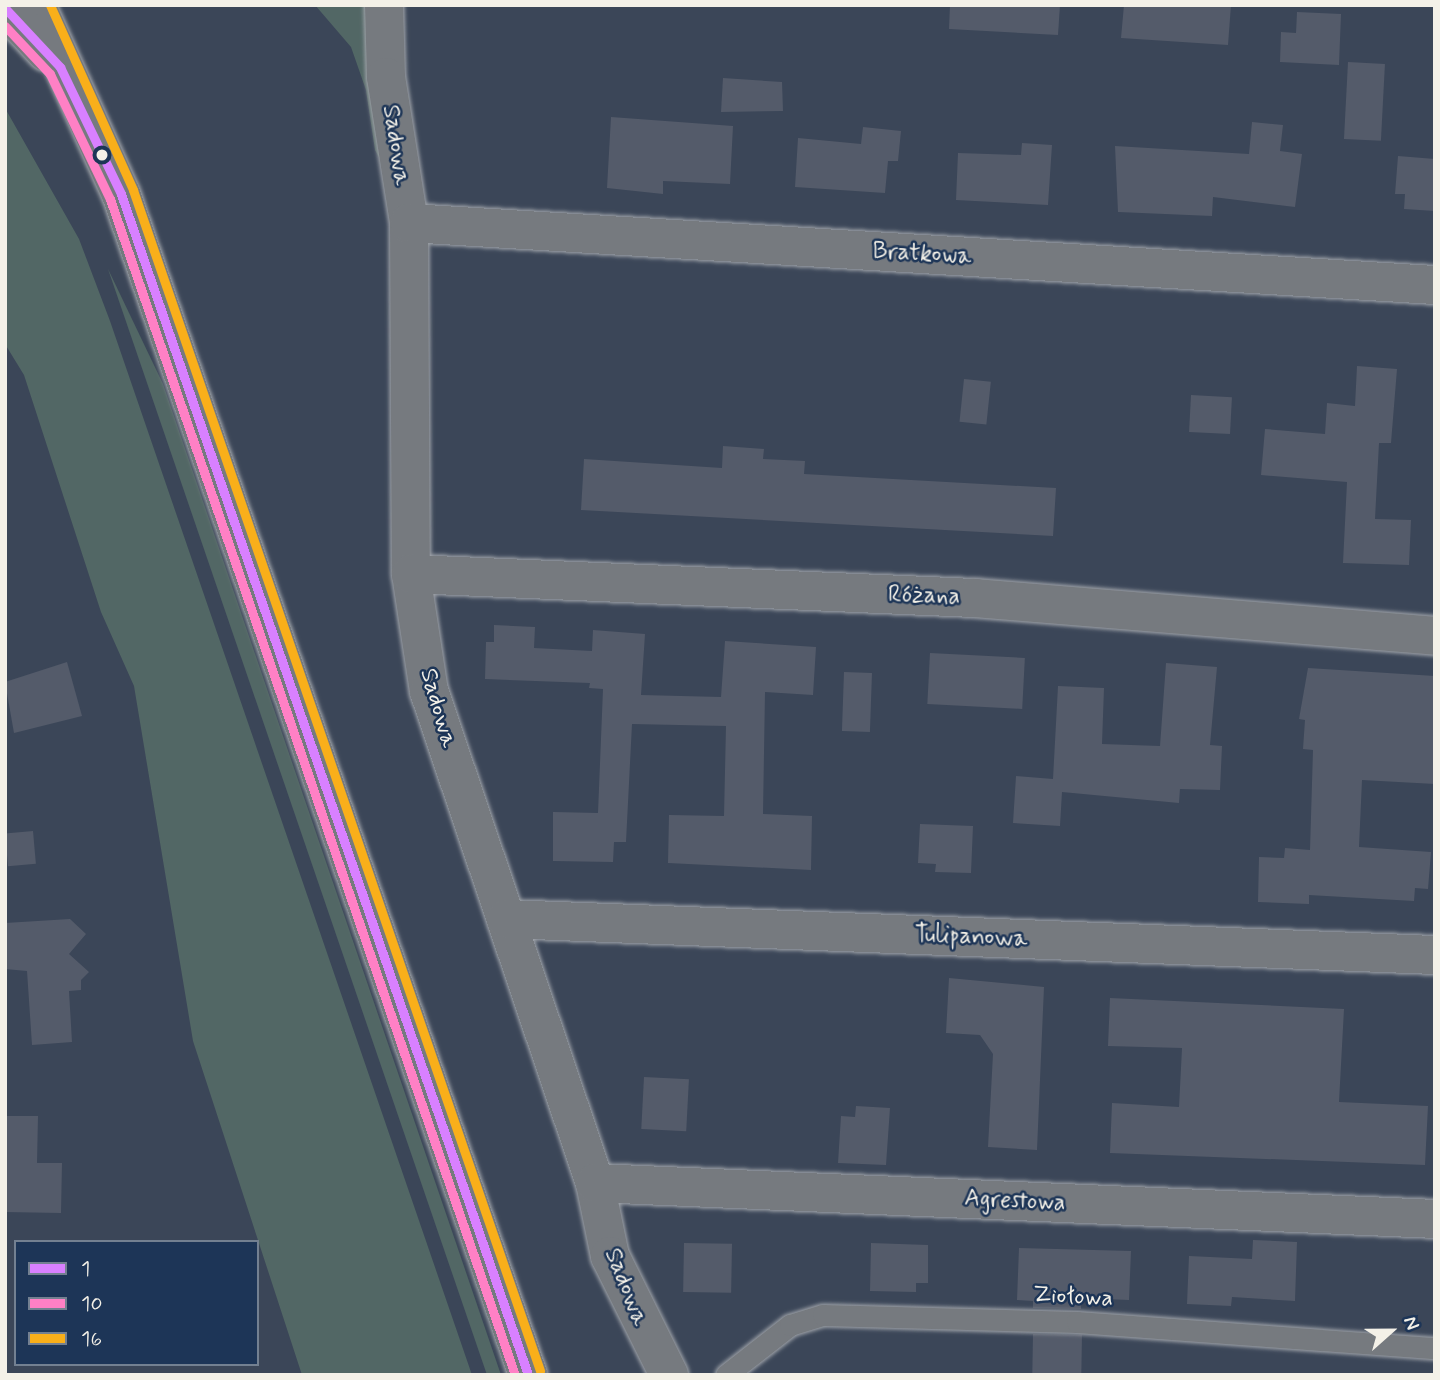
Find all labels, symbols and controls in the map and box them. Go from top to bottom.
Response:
street label: Sadowa [375,103,417,187]
unlabelled marker [95,148,109,162]
street label: Bratkowa [872,237,972,271]
street label: Różana [887,580,961,612]
street label: Sadowa [413,665,463,751]
street label: Tulipanowa [914,921,1028,953]
street label: Agrestowa [964,1184,1066,1218]
legend [14,1240,259,1366]
street label: Sadowa [598,1244,654,1330]
text: 1 [81,1255,90,1283]
street label: Ziołowa [1032,1281,1114,1313]
text: 10 [81,1290,102,1318]
north arrow [1356,1296,1426,1366]
text: N [1397,1313,1425,1334]
text: 16 [81,1325,102,1353]

